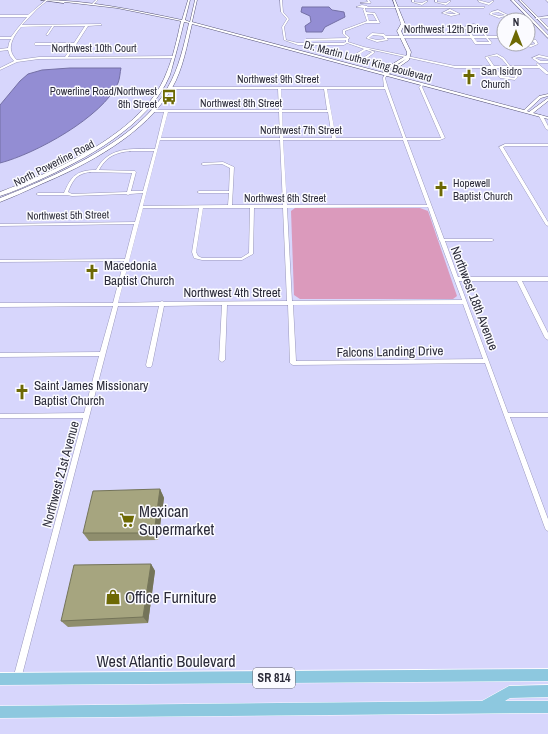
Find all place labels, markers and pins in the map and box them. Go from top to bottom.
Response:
place label: San Isidro Church [481,64,522,91]
church icon: San Isidro Church [460,68,478,86]
place label: Powerline Road/Northwest 8th Street [50,84,157,111]
bus stop icon: Powerline Road/Northwest 8th Street [160,88,178,106]
place label: Hopewell Baptist Church [453,176,513,203]
church icon: Hopewell Baptist Church [432,180,450,198]
place label: Macedonia Baptist Church [104,257,175,289]
church icon: Macedonia Baptist Church [83,263,101,281]
place label: Saint James Missionary Baptist Church [34,377,149,409]
church icon: Saint James Missionary Baptist Church [13,383,31,401]
place label: Mexican Supermarket [139,500,214,540]
supermarket icon: Mexican Supermarket [118,511,136,529]
place label: Office Furniture [125,586,217,608]
shop icon: Office Furniture [104,588,122,606]

